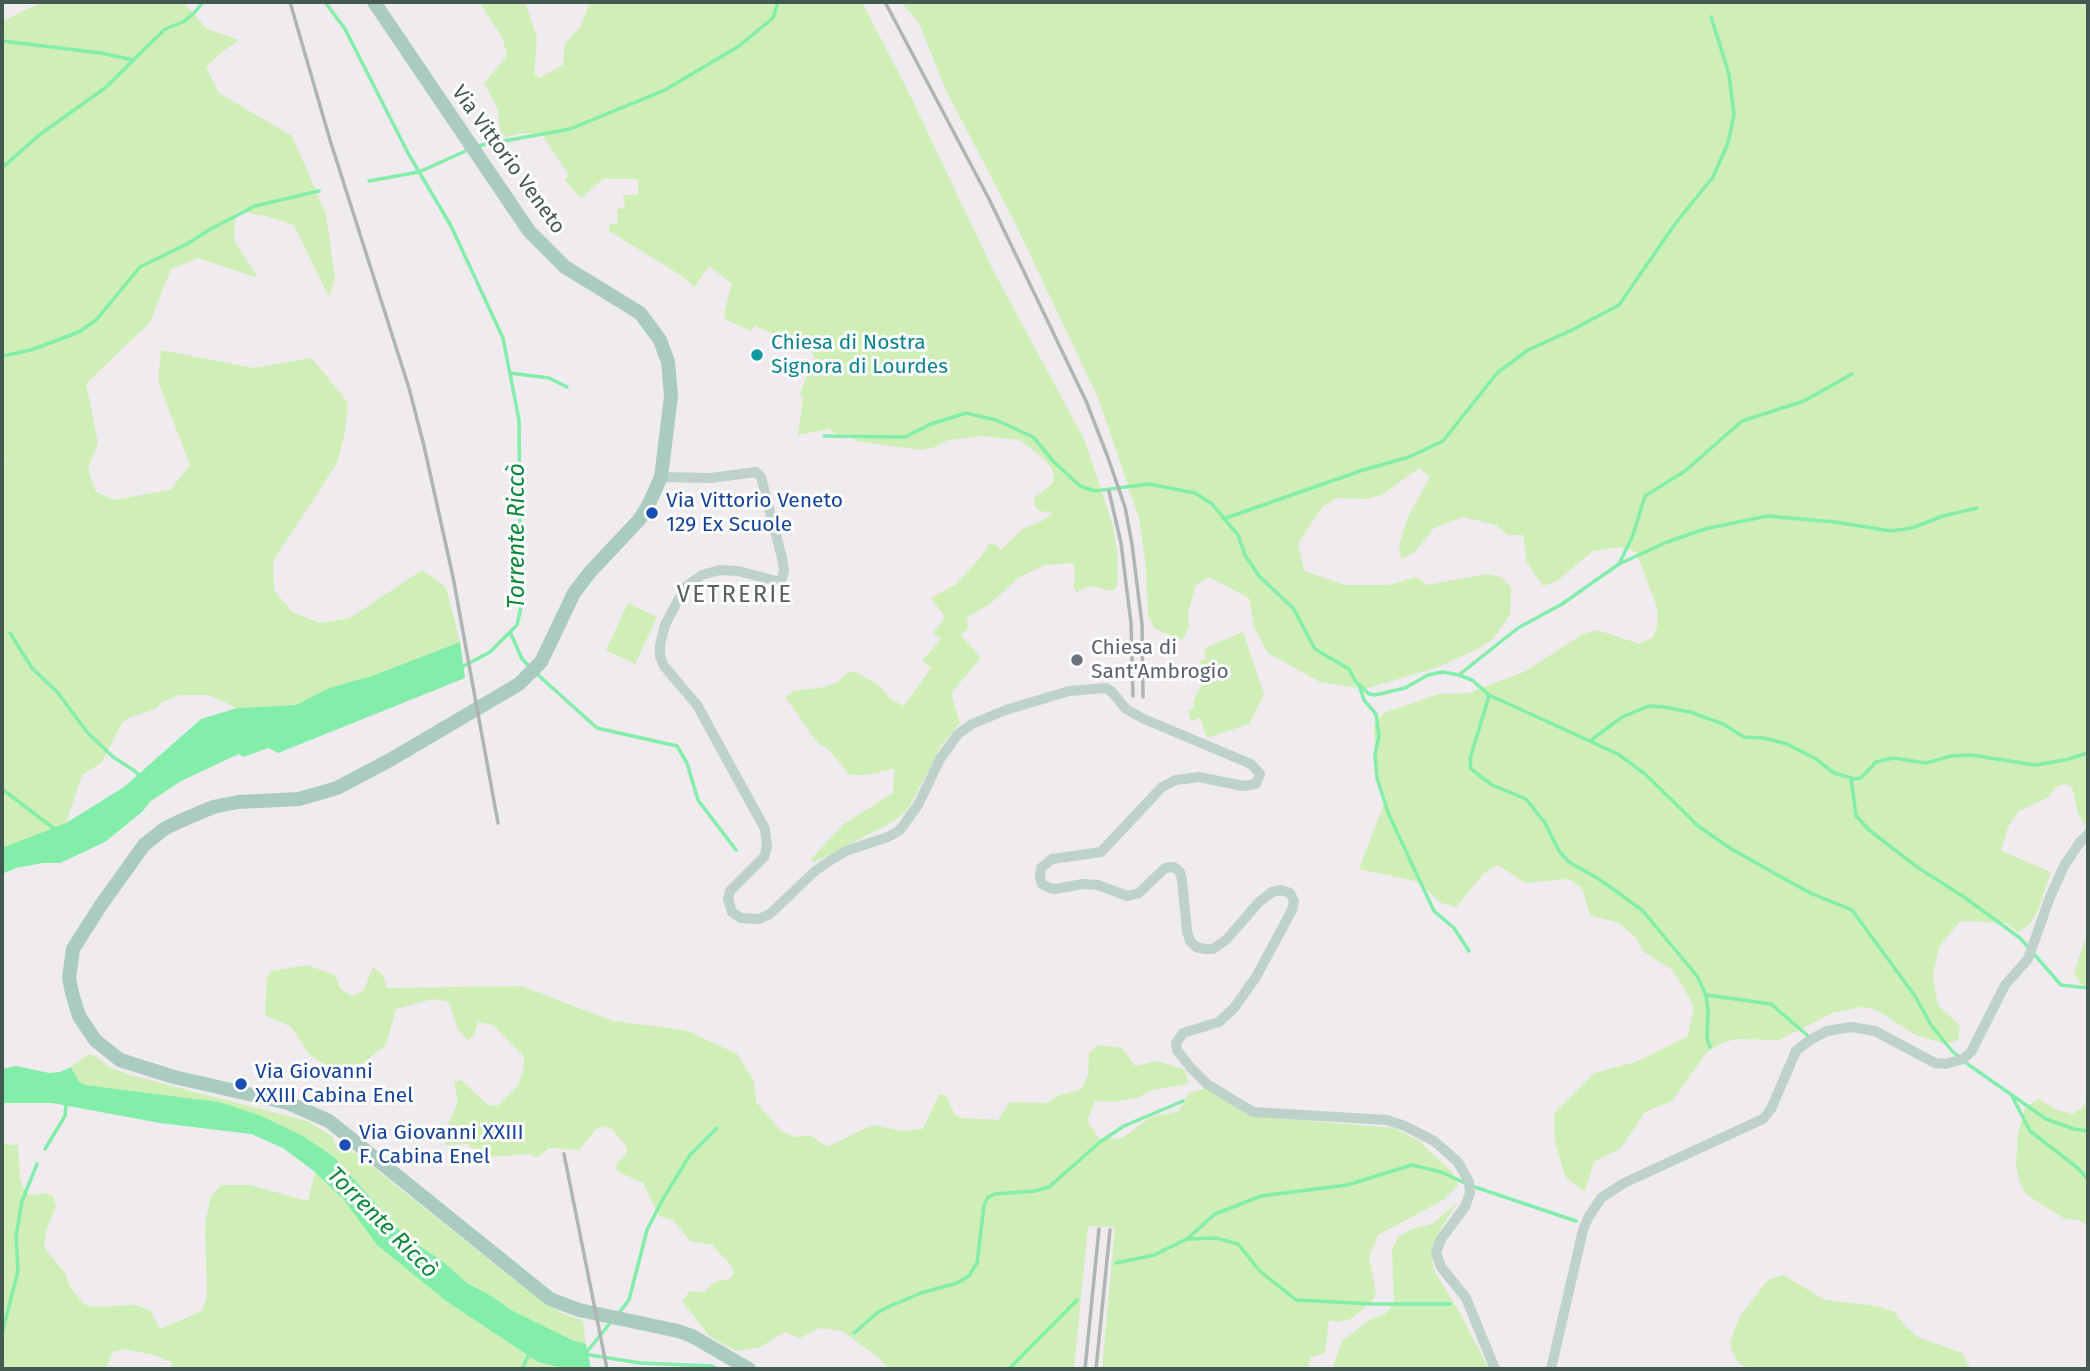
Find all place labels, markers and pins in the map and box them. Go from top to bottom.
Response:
place label: Chiesa di Nostra Signora di Lourdes [771,330,948,380]
marker: Chiesa di Nostra Signora di Lourdes [749,347,765,363]
place label: Via Vittorio Veneto 129 Ex Scuole [666,488,843,538]
marker: Via Vittorio Veneto 129 Ex Scuole [644,505,660,521]
place label: Chiesa di Sant'Ambrogio [1091,635,1229,685]
marker: Chiesa di Sant'Ambrogio [1069,652,1085,668]
place label: Via Giovanni XXIII Cabina Enel [255,1059,413,1109]
marker: Via Giovanni XXIII Cabina Enel [233,1076,249,1092]
place label: Via Giovanni XXIII F. Cabina Enel [359,1120,524,1170]
marker: Via Giovanni XXIII F. Cabina Enel [337,1137,353,1153]

